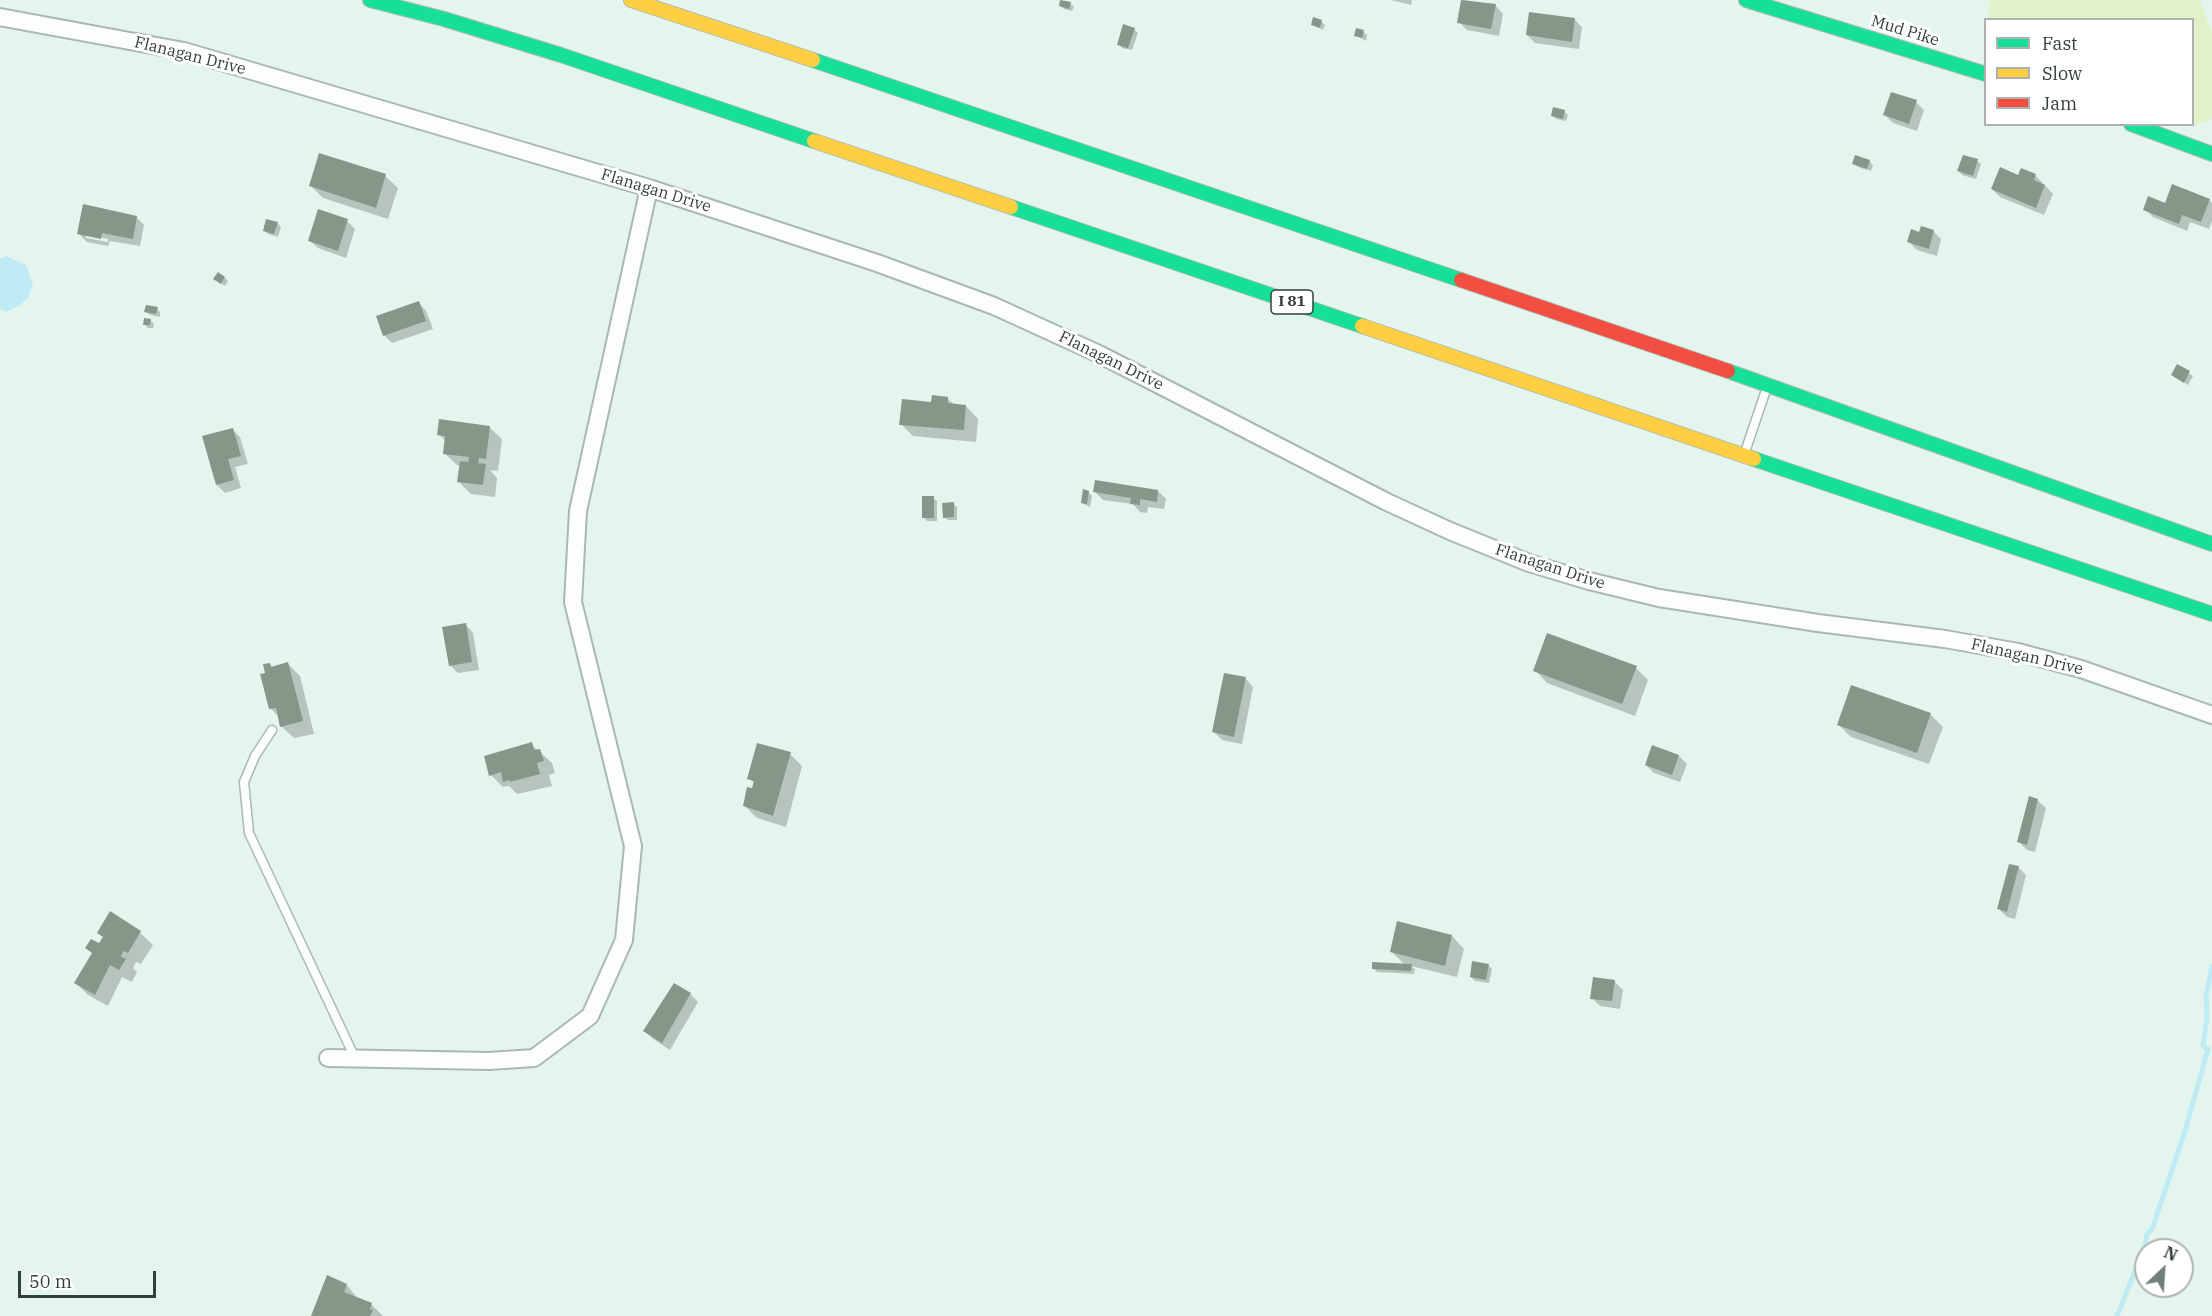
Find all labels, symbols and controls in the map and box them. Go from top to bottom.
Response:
street label: Mud Pike [1869,12,1941,50]
legend [1984,18,2194,126]
text: Fast [2042,32,2077,55]
street label: Flanagan Drive [132,33,248,79]
text: Slow [2042,62,2082,85]
text: Jam [2042,92,2077,115]
street label: Flanagan Drive [599,165,713,217]
road number: I 81 [1271,290,1313,314]
street label: Flanagan Drive [1055,327,1167,395]
street label: Flanagan Drive [1493,540,1607,594]
street label: Flanagan Drive [1969,635,2085,679]
north arrow [2134,1238,2194,1298]
text: N [2161,1242,2181,1265]
scale bar [21,1259,159,1297]
text: 50 m [29,1270,72,1293]

